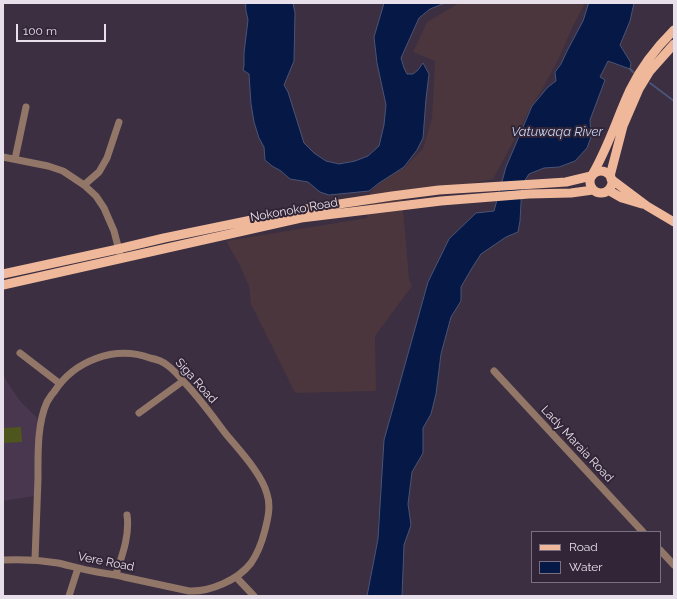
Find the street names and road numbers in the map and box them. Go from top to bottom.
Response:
street label: Nokonoko Road [249,195,339,225]
street label: Siga Road [172,355,220,407]
street label: Lady Maraia Road [538,403,616,485]
street label: Vere Road [77,549,135,575]

